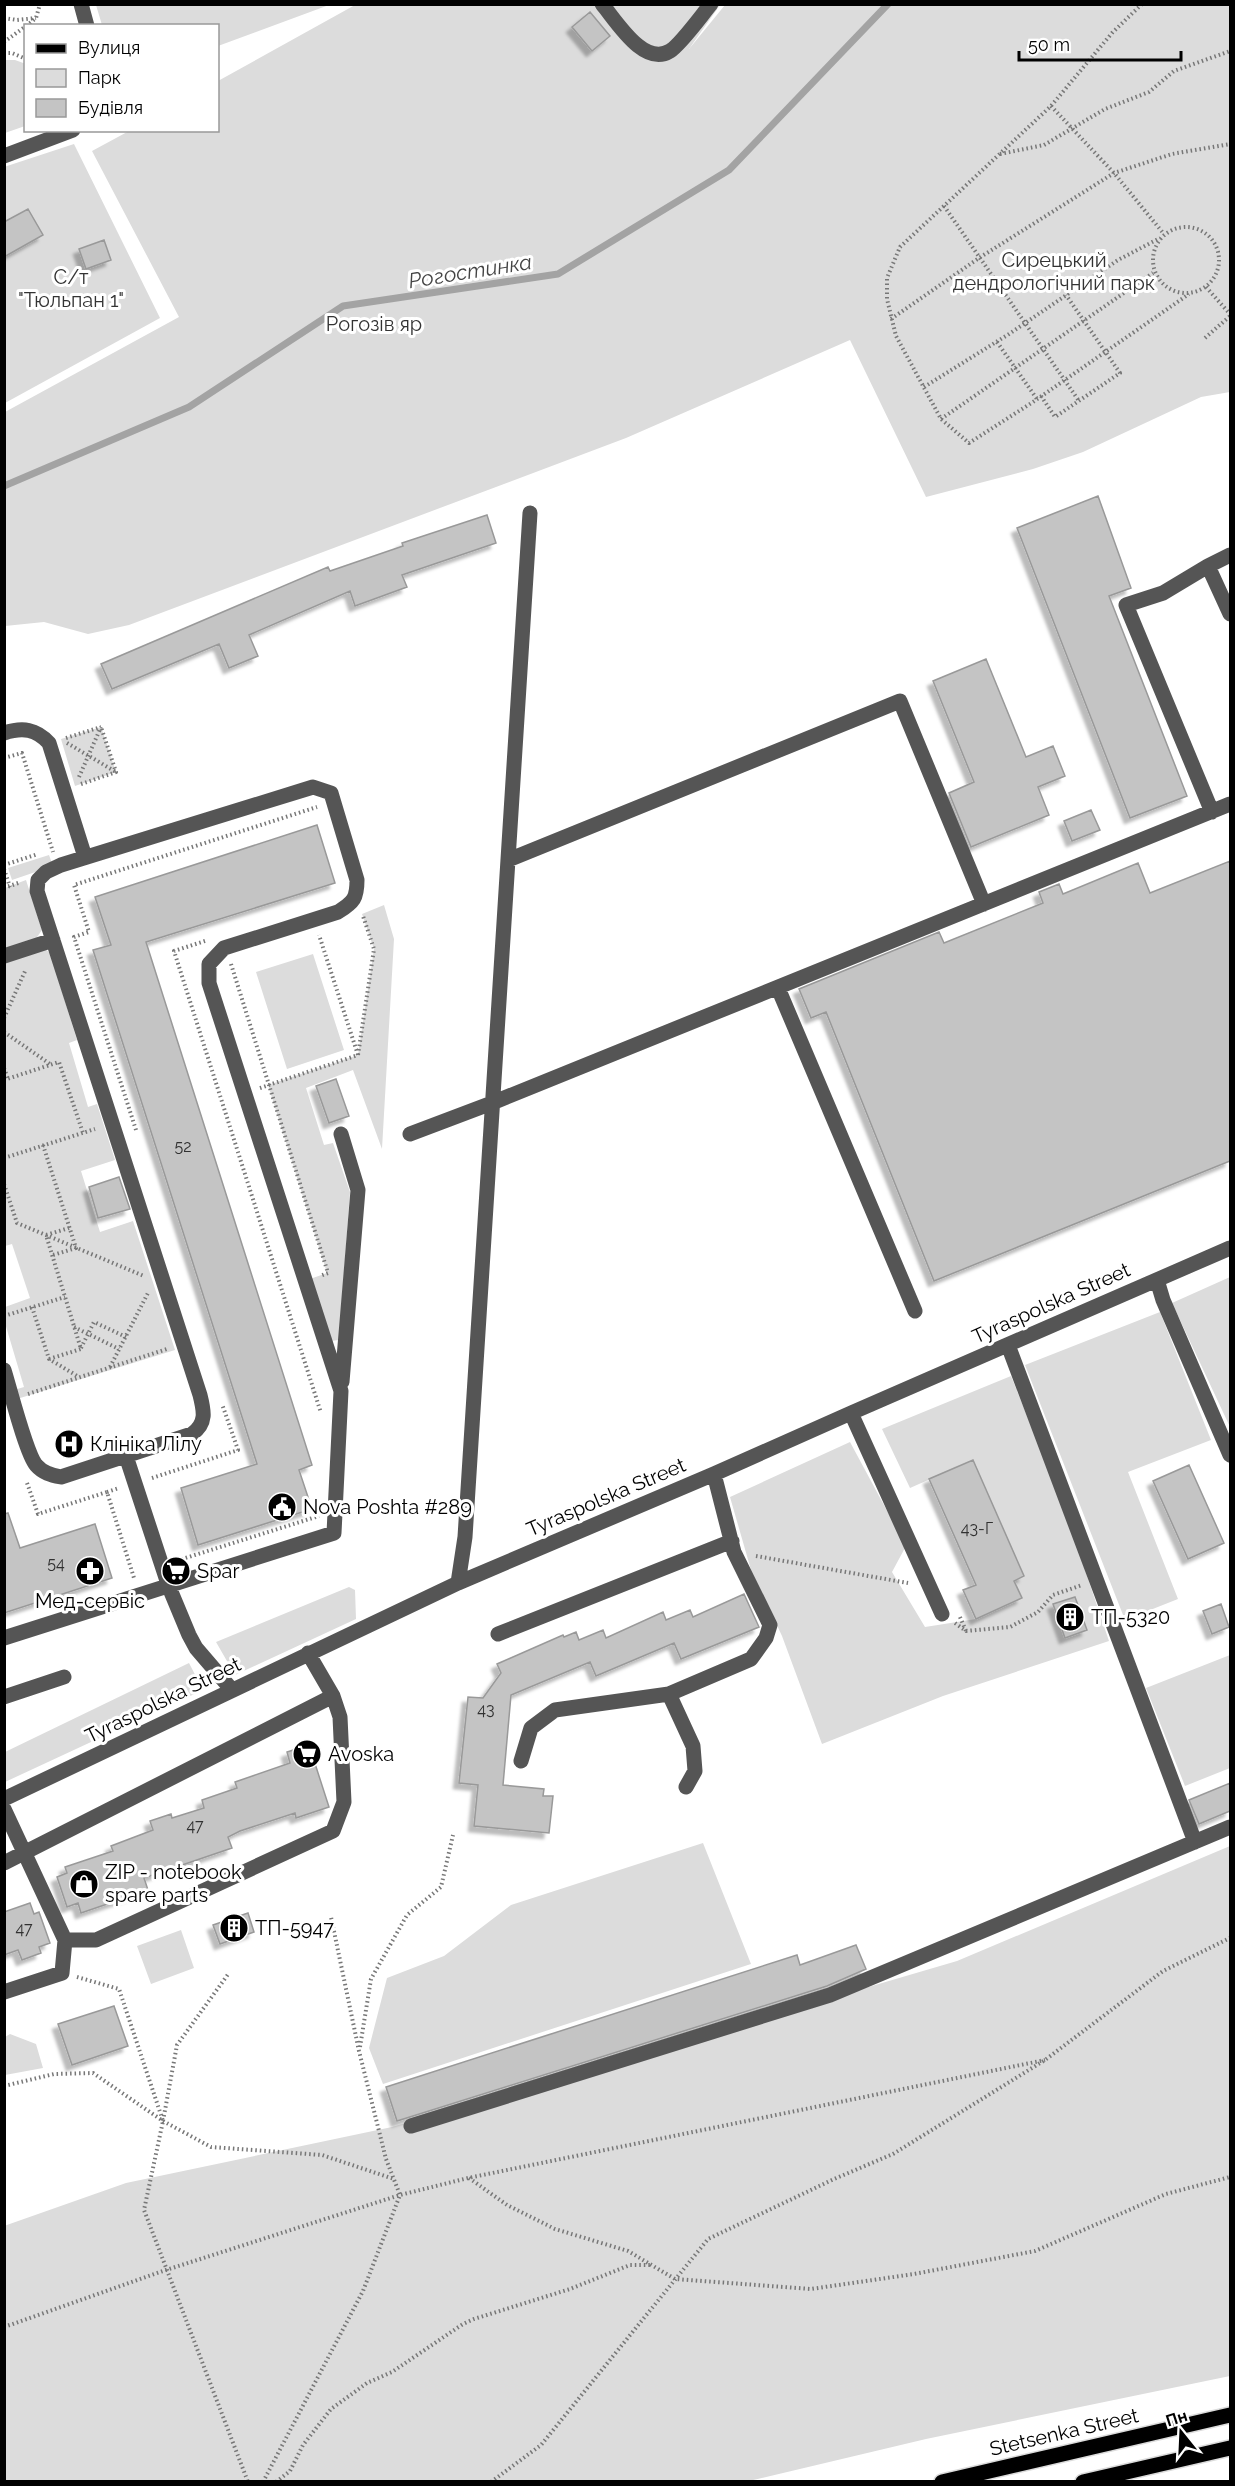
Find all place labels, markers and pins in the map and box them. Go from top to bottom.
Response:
hospital icon: Клініка Лілу [53,1428,85,1460]
place label: Клініка Лілу [90,1432,202,1456]
public building icon: Nova Poshta #289 [266,1491,298,1523]
place label: Nova Poshta #289 [303,1495,472,1519]
pharmacy icon: Мед-сервіс [74,1555,106,1587]
supermarket icon: Spar [160,1555,192,1587]
place label: Spar [197,1559,239,1583]
place label: Мед-сервіс [35,1589,145,1613]
building icon: ТП-5320 [1054,1601,1086,1633]
place label: ТП-5320 [1091,1605,1170,1629]
supermarket icon: Avoska [291,1738,323,1770]
place label: Avoska [328,1742,394,1766]
place label: ZIP - notebook spare parts [105,1860,242,1907]
shop icon: ZIP - notebook spare parts [68,1868,100,1900]
building icon: ТП-5947 [218,1912,250,1944]
place label: ТП-5947 [255,1916,334,1940]

